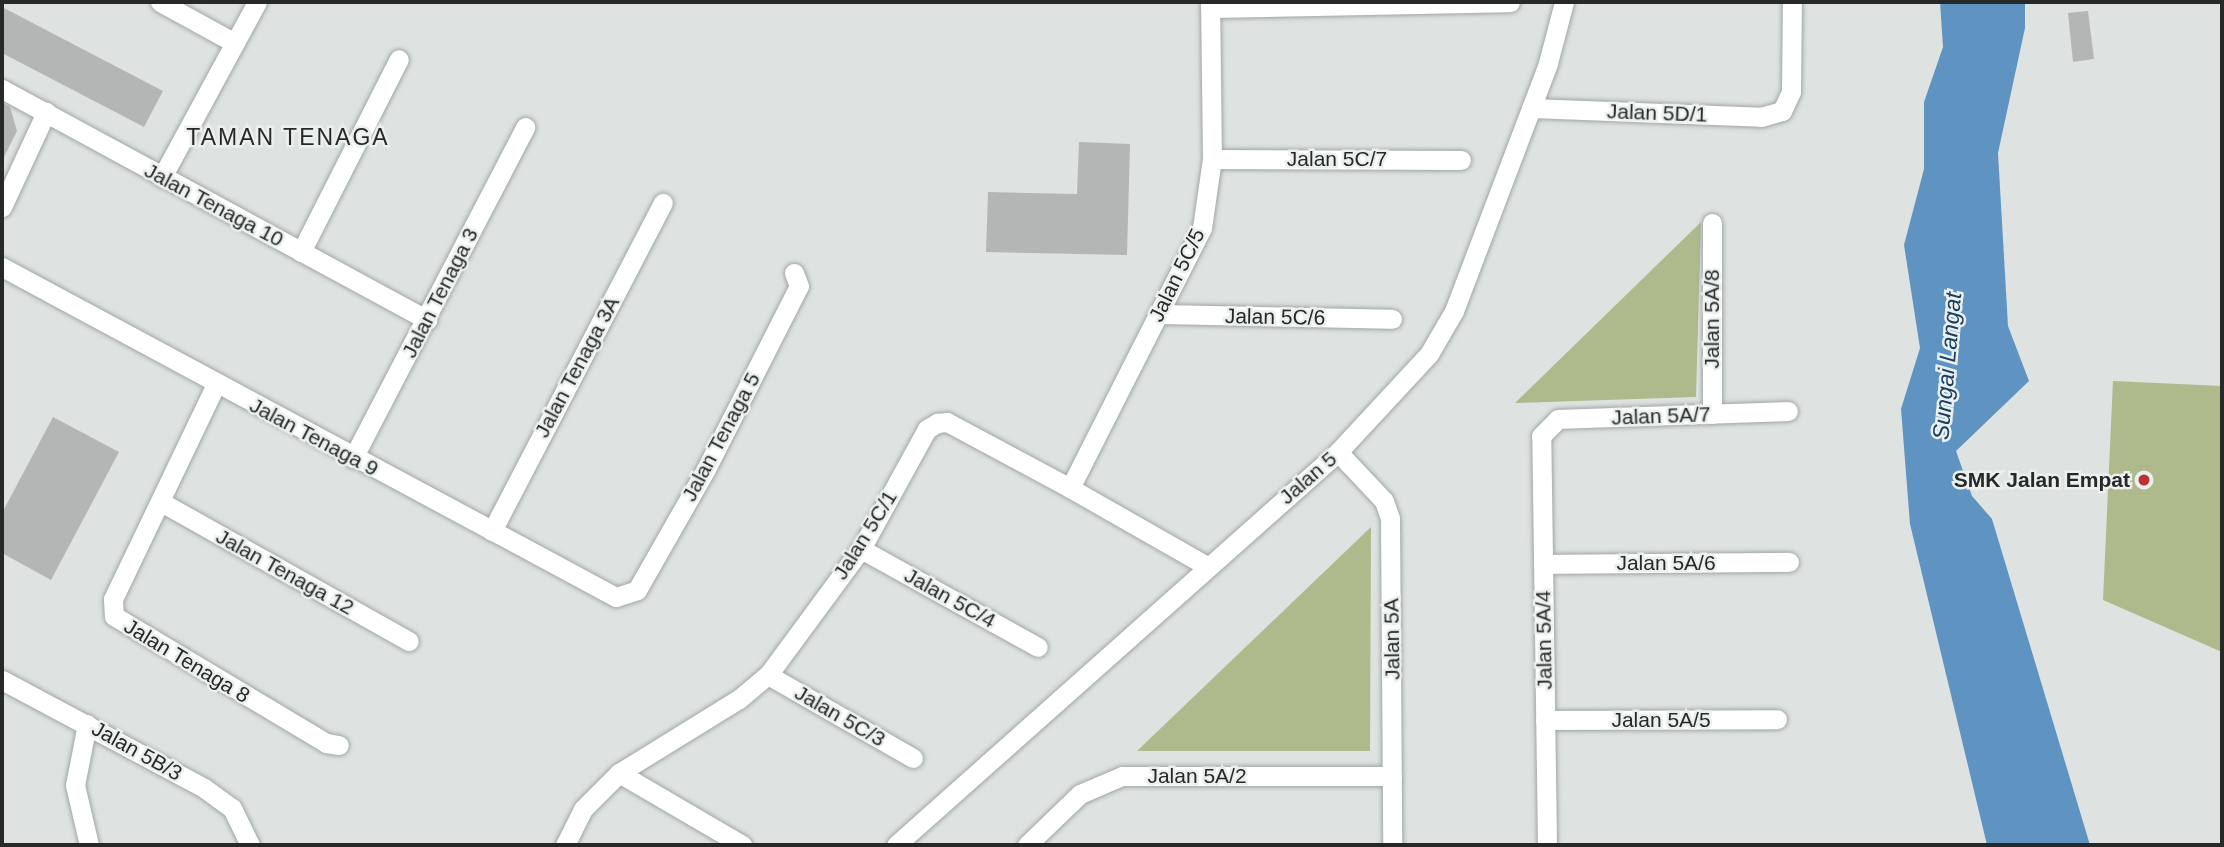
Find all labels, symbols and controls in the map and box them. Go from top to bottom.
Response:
street label: Jalan 5D/1 [1606,99,1708,127]
district label: TAMAN TENAGA [188,123,388,151]
street label: Jalan 5C/7 [1287,146,1387,172]
street label: Jalan Tenaga 10 [140,158,288,252]
street label: Jalan Tenaga 3 [396,224,484,362]
street label: Jalan 5C/5 [1144,224,1210,326]
street label: Jalan 5A/8 [1699,269,1725,369]
water label: Sungai Langat [1927,291,1967,441]
street label: Jalan Tenaga 3A [529,292,625,442]
street label: Jalan 5C/6 [1225,304,1325,330]
street label: Jalan Tenaga 5 [676,368,766,506]
street label: Jalan Tenaga 9 [245,392,383,482]
street label: Jalan 5A/7 [1611,402,1711,430]
street label: Jalan 5 [1274,446,1342,510]
place label: SMK Jalan Empat [1954,467,2130,493]
marker: SMK Jalan Empat [2136,472,2152,488]
street label: Jalan 5C/1 [828,486,902,584]
street label: Jalan Tenaga 12 [211,524,359,620]
street label: Jalan 5A/6 [1616,550,1716,576]
street label: Jalan 5C/4 [900,563,1000,633]
street label: Jalan 5A/4 [1531,590,1557,690]
street label: Jalan 5A [1379,598,1405,680]
street label: Jalan Tenaga 8 [119,614,255,708]
street label: Jalan 5C/3 [790,680,890,752]
street label: Jalan 5A/5 [1611,707,1711,733]
street label: Jalan 5B/3 [87,716,187,786]
street label: Jalan 5A/2 [1147,763,1247,789]

